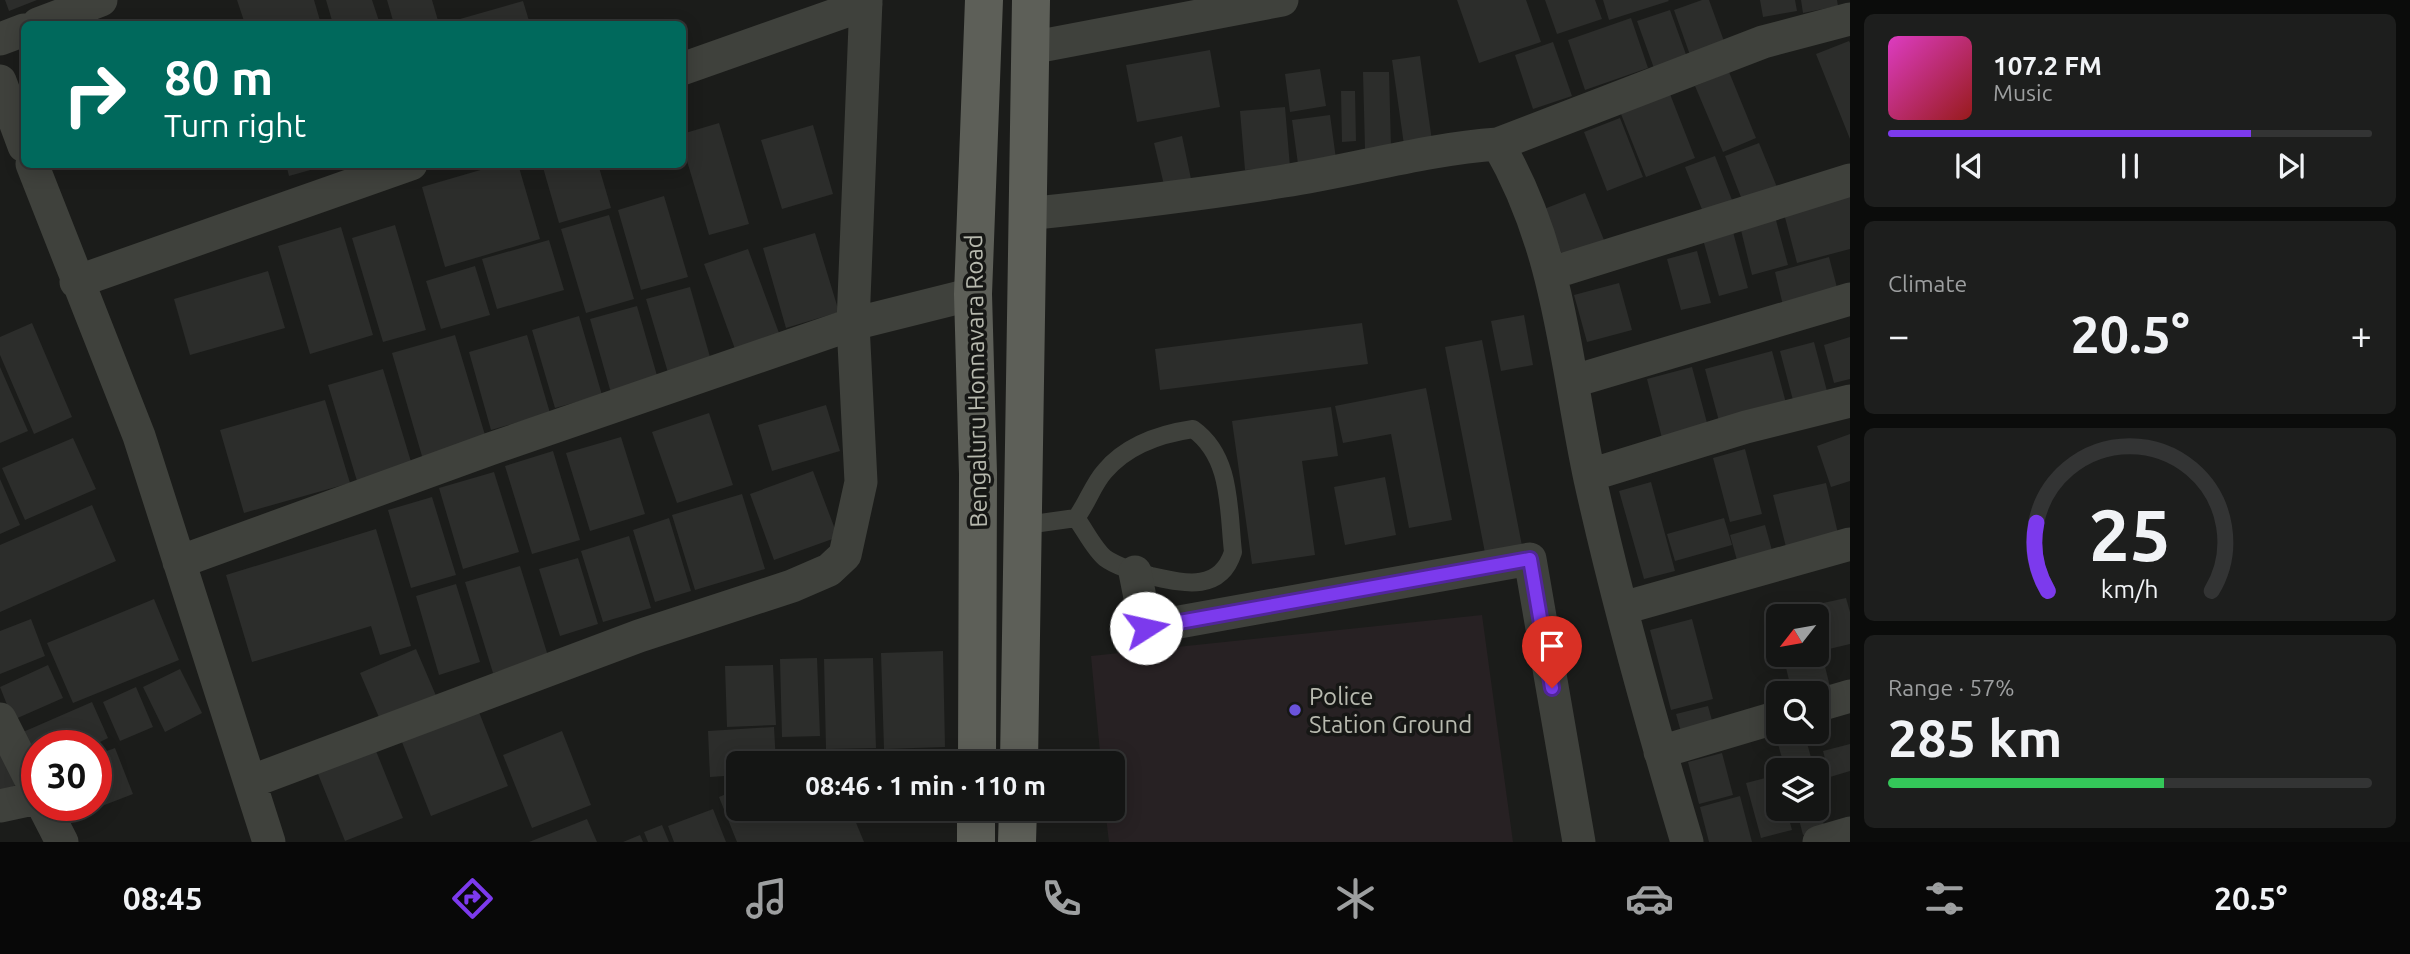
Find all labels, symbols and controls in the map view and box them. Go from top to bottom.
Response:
icon: right [49,49,140,140]
text: 80 m [164,49,273,104]
text: 107.2 FM [1993,51,2102,80]
text: Music [1993,80,2052,105]
text: Turn right [164,107,306,143]
icon: previous [1950,147,1988,185]
icon: pause [2111,147,2149,185]
icon: next [2272,147,2310,185]
street label: Bengaluru Honnavara Road [960,234,992,528]
text: Climate [1888,271,1967,296]
text: 20.5° [2070,305,2190,363]
text: − [1888,314,1909,356]
text: + [2351,314,2372,356]
text: 25 [2089,493,2171,575]
text: km/h [2101,574,2159,602]
position arrow [1109,591,1183,665]
north arrow [1766,604,1829,667]
map controls [1766,604,1829,821]
pin [1522,616,1582,688]
icon: arrive [1533,627,1571,665]
text: Range · 57% [1888,675,2015,700]
button: search [1766,681,1829,744]
place label: Police Station Ground [1309,683,1472,738]
marker: Police Station Ground [1287,702,1303,718]
text: 285 km [1888,709,2062,767]
speed limit sign: 30 [21,730,112,821]
button: layers [1766,758,1829,821]
text: 08:46 · 1 min · 110 m [805,771,1046,800]
icon: directions [448,874,497,923]
icon: music [742,874,791,923]
icon: phone [1037,874,1086,923]
icon: climate [1331,874,1380,923]
icon: car [1625,874,1674,923]
icon: filters [1920,874,1969,923]
text: 08:45 [123,880,203,916]
text: 20.5° [2214,880,2287,916]

